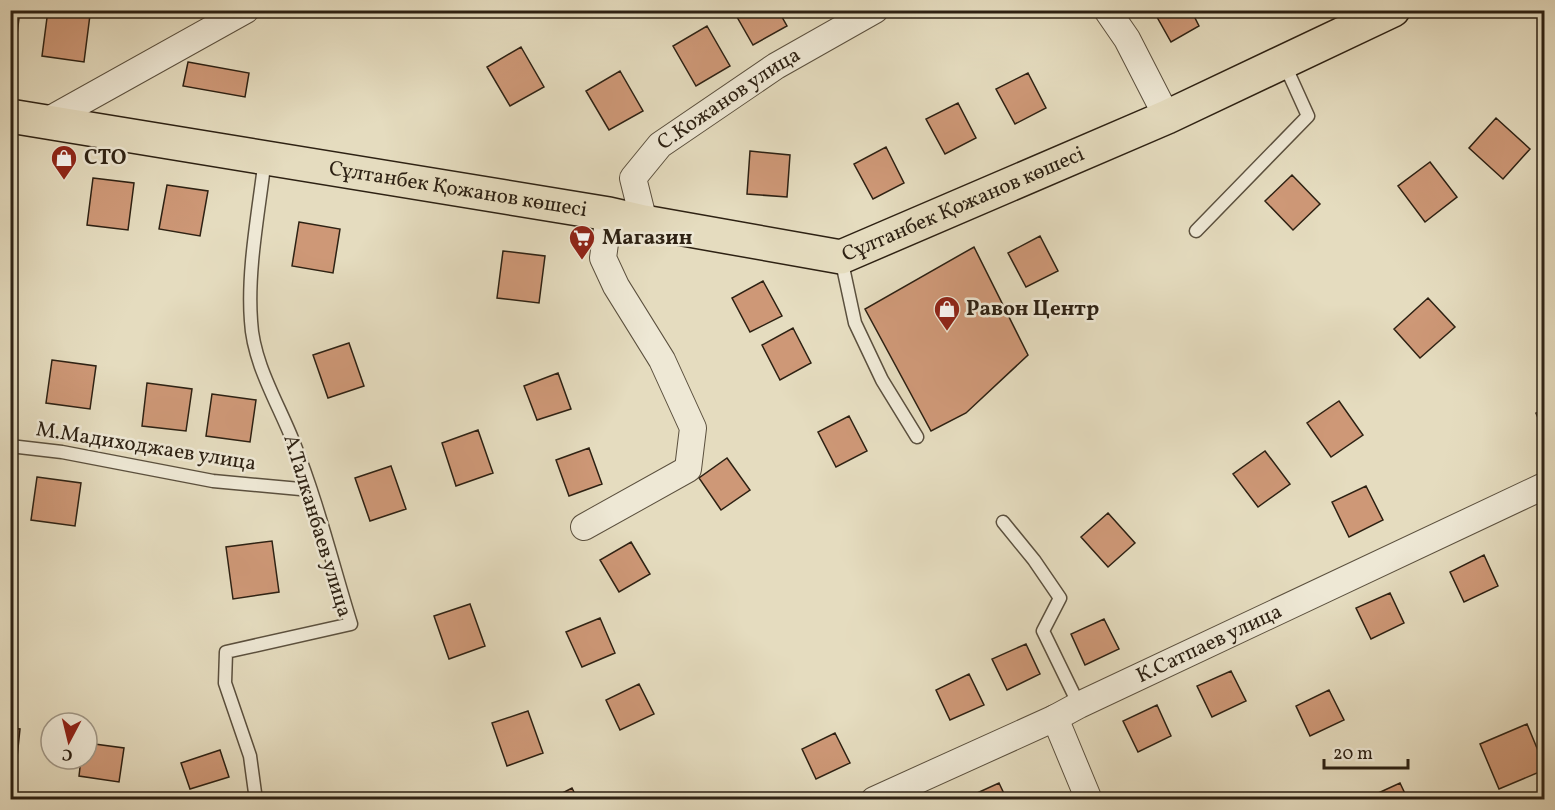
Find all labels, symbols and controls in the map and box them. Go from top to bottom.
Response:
street label: С.Кожанов улица [652,41,806,157]
street label: Сұлтанбек Қожанов көшесі [838,140,1089,269]
shop icon: СТО [49,143,79,181]
place label: СТО [84,144,127,173]
street label: Сұлтанбек Қожанов көшесі [327,154,589,225]
supermarket icon: Магазин [567,223,597,261]
place label: Магазин [602,224,692,253]
shop icon: Равон Центр [932,294,962,332]
place label: Равон Центр [966,295,1099,324]
street label: М.Мадиходжаев улица [34,415,258,479]
street label: А.Талканбаев улица [275,431,359,621]
street label: К.Сатпаев улица [1132,597,1287,690]
north arrow [39,711,99,771]
scale bar [1324,732,1408,770]
text: С [61,742,74,765]
text: 20 m [1333,742,1373,767]

